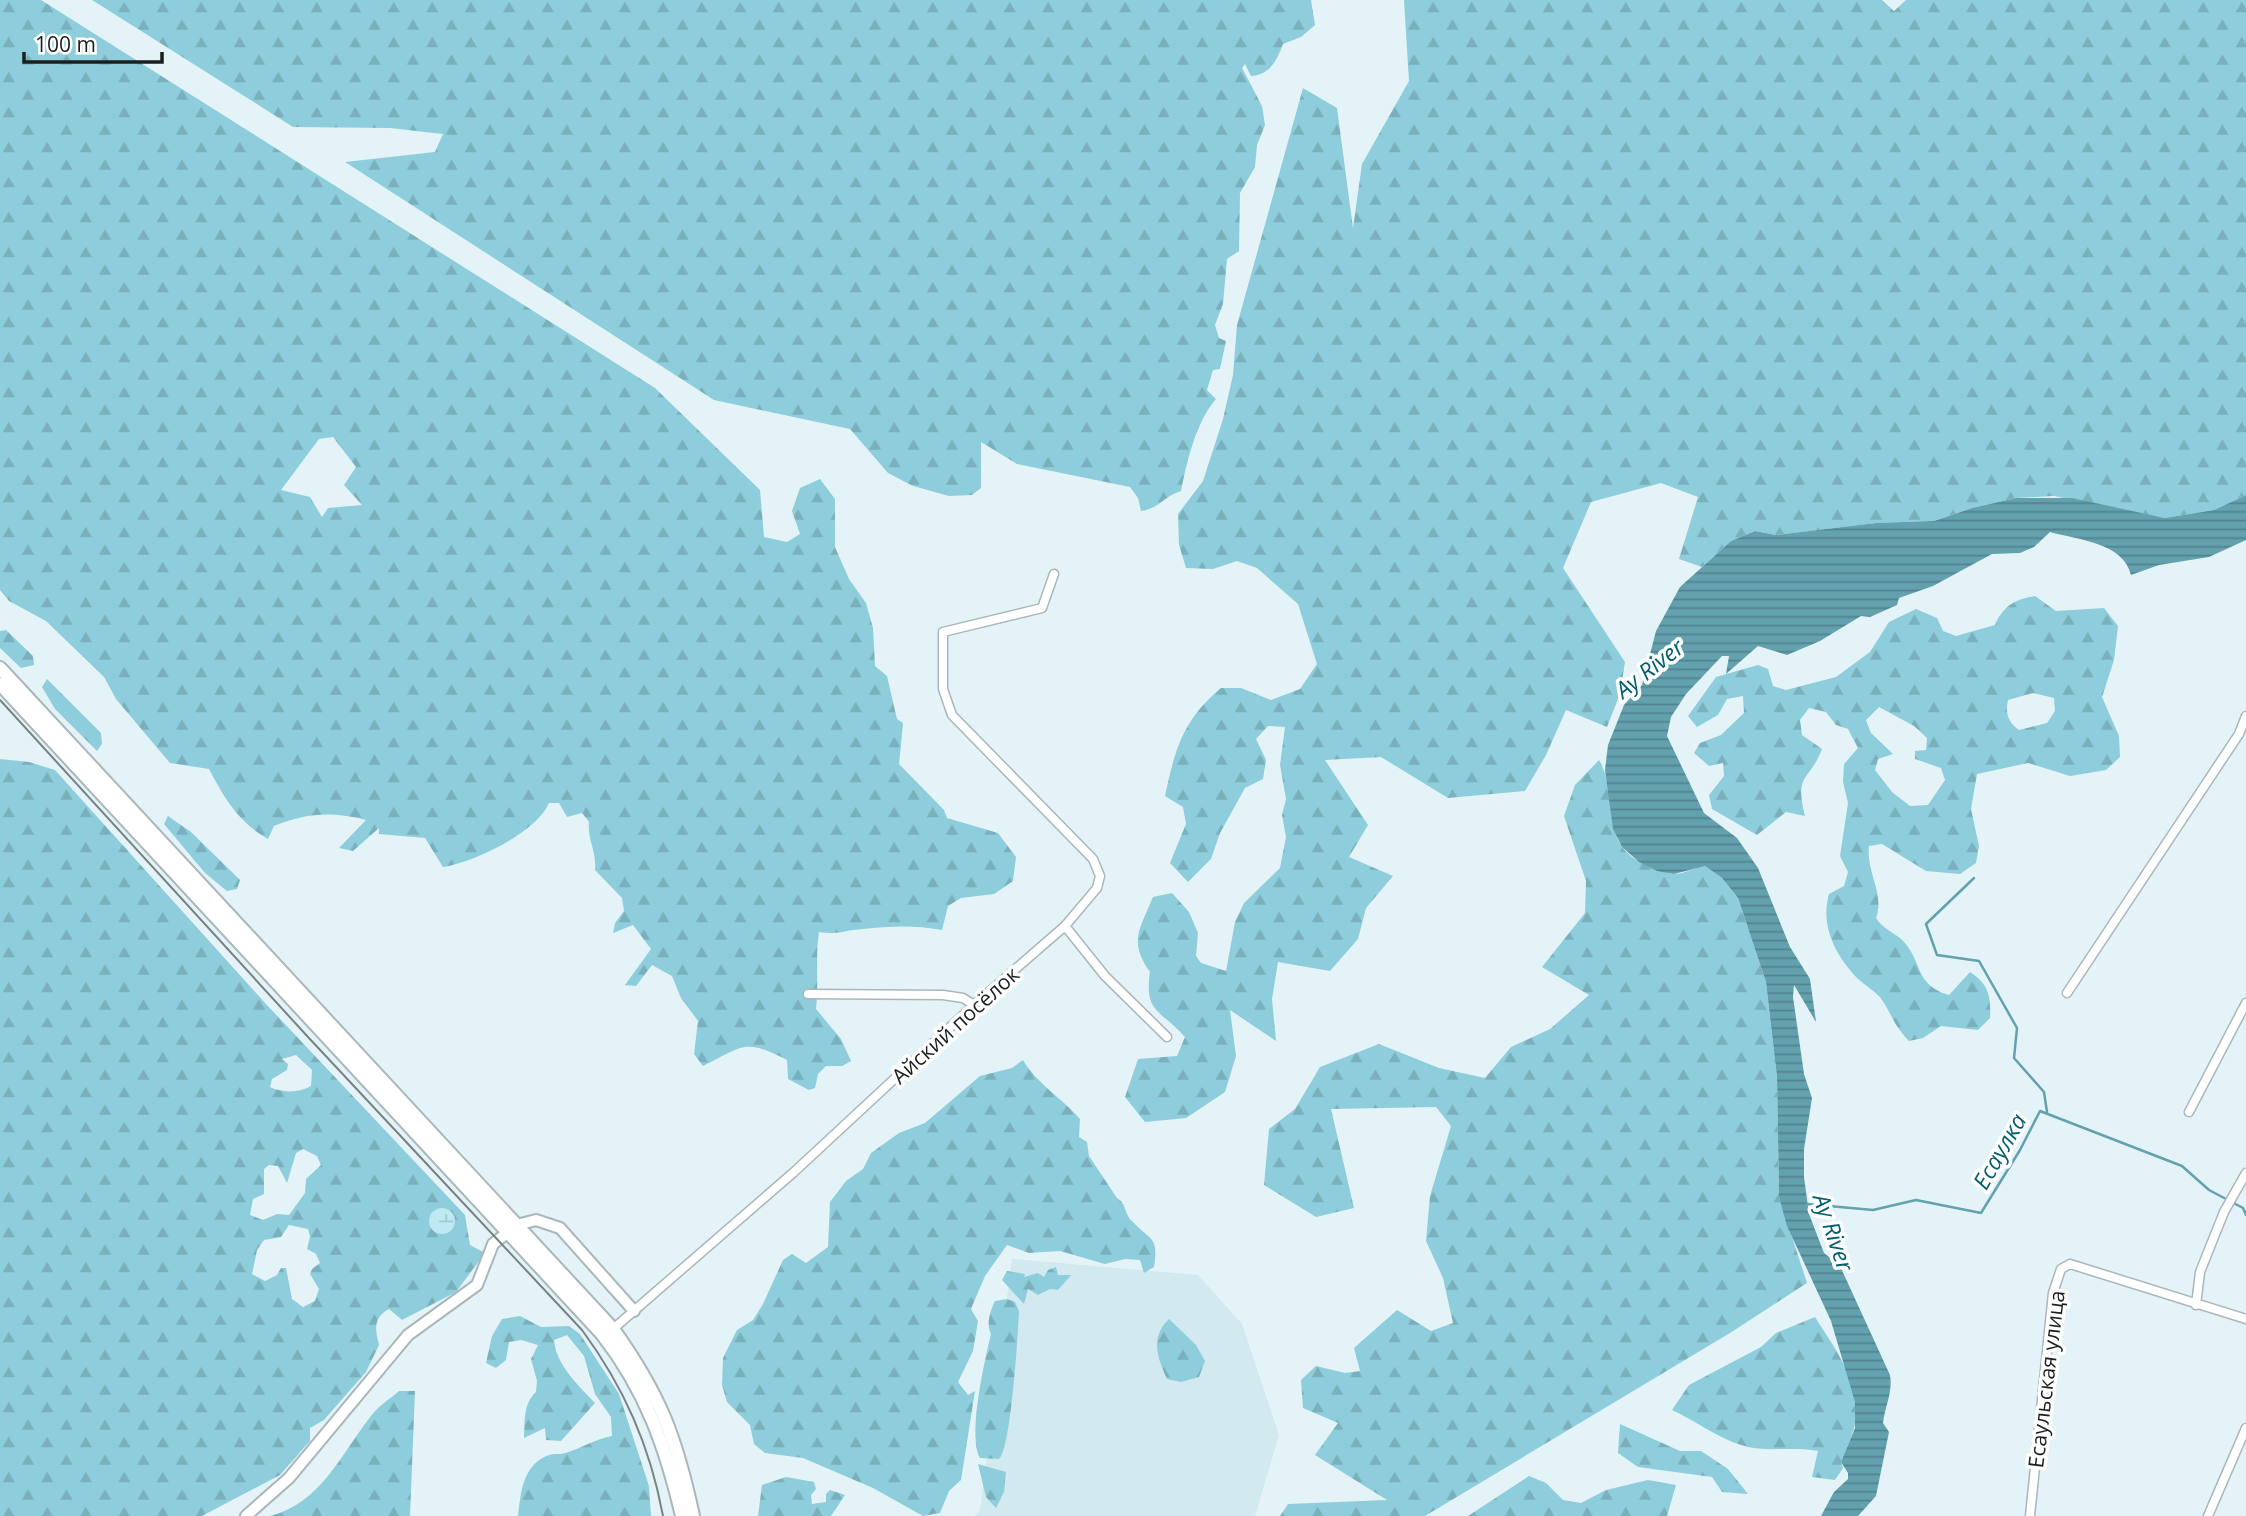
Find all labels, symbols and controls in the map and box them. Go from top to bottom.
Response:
scale bar [24,21,163,65]
text: 100 m [35,30,96,58]
water label: Ay River [1606,630,1691,706]
street label: Айский посёлок [885,960,1025,1090]
water label: Есаулка [1965,1107,2033,1195]
water label: Ay River [1805,1187,1862,1276]
street label: Есаульская улица [2021,1289,2071,1469]

